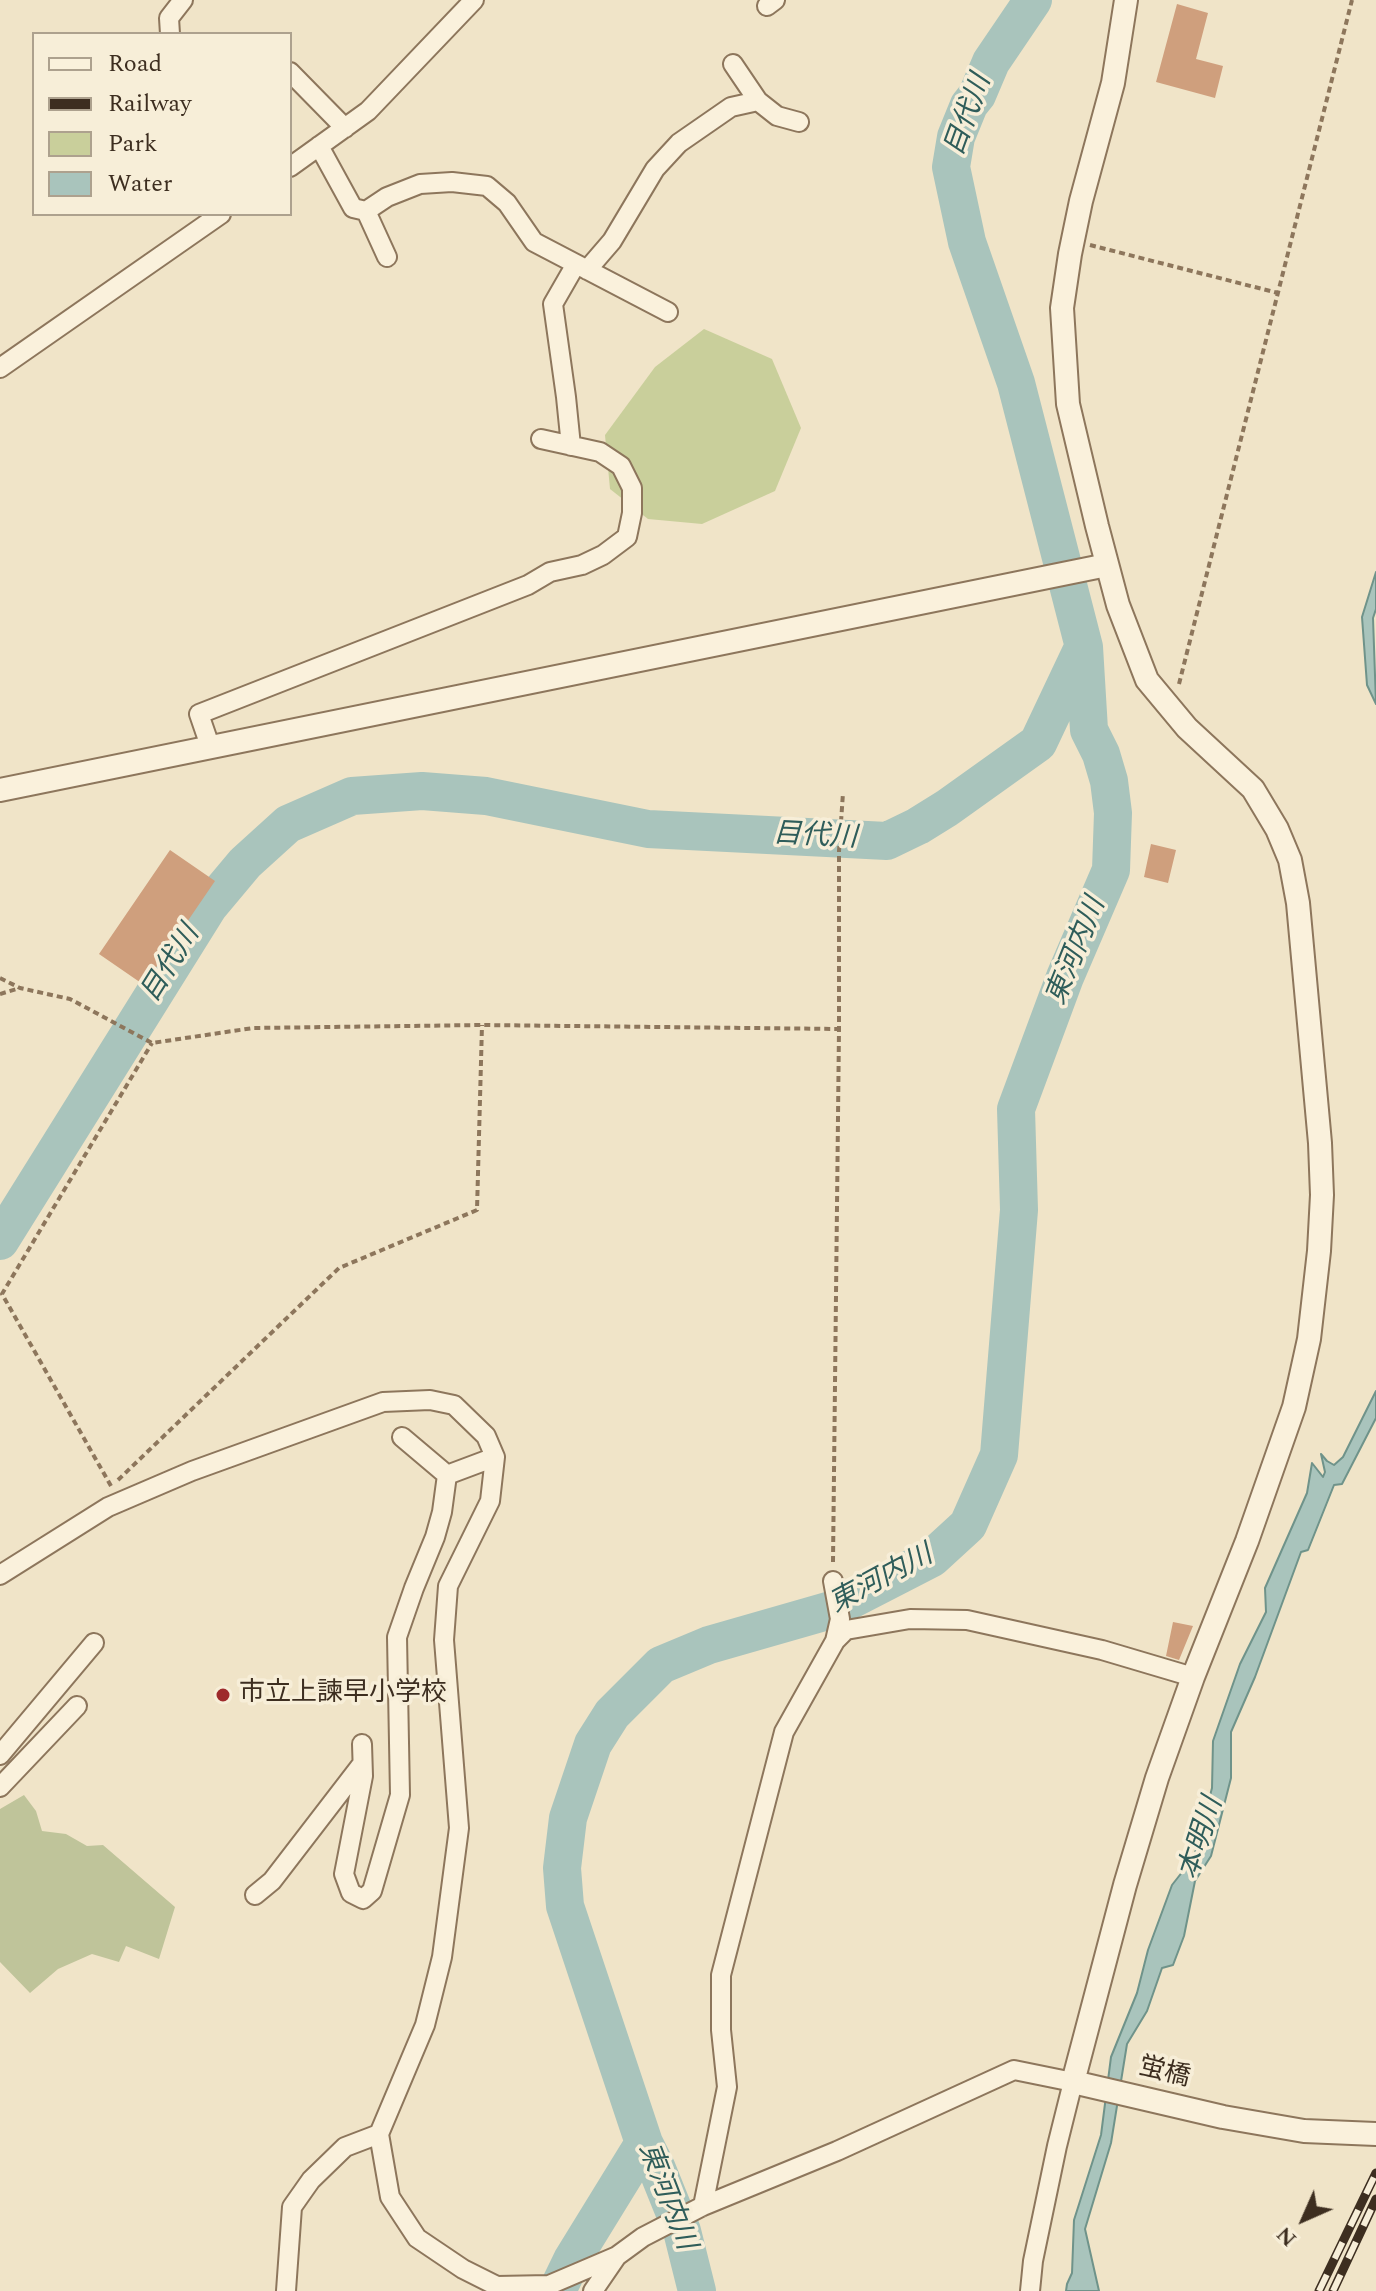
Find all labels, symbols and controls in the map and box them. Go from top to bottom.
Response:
legend [32,32,292,216]
text: Road [108,46,162,82]
water label: 目代川 [940,71,1000,161]
text: Railway [108,86,192,122]
text: Park [108,126,158,162]
text: Water [108,166,172,202]
water label: 目代川 [772,819,858,857]
water label: 東河内川 [1041,894,1115,1010]
water label: 目代川 [135,920,209,1010]
water label: 東河内川 [825,1540,939,1622]
place label: 市立上諫早小学校 [239,1679,447,1711]
marker: 市立上諫早小学校 [214,1686,232,1704]
water label: 本明川 [1174,1794,1232,1884]
street label: 蛍橋 [1135,2053,1193,2095]
water label: 東河内川 [629,2139,701,2255]
north arrow [1264,2179,1344,2259]
text: N [1269,2218,1305,2254]

